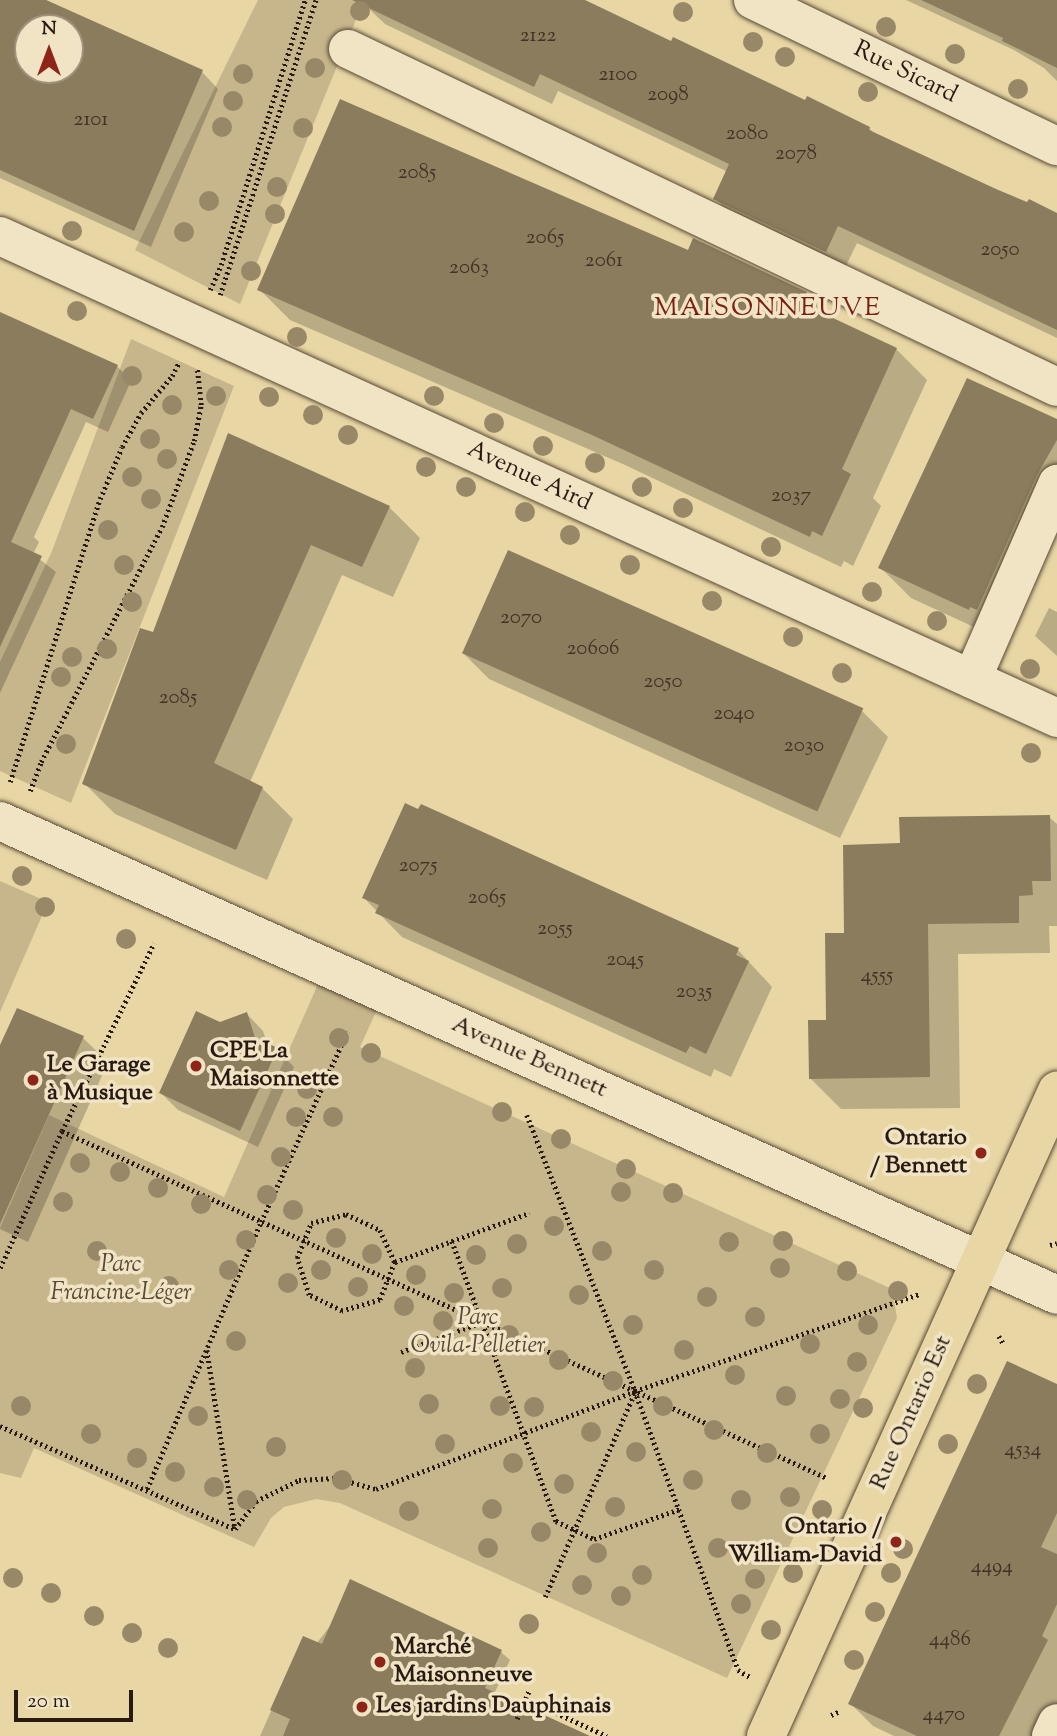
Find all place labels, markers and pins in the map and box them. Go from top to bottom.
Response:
place label: CPE La Maisonnette [210,1038,339,1094]
place label: Le Garage à Musique [47,1052,153,1108]
marker: CPE La Maisonnette [188,1058,204,1074]
marker: Le Garage à Musique [25,1072,41,1088]
place label: Ontario / Bennett [870,1125,967,1181]
marker: Ontario / Bennett [973,1145,989,1161]
place label: Ontario / William-David [728,1514,882,1570]
marker: Ontario / William-David [888,1534,904,1550]
place label: Marché Maisonneuve [394,1634,533,1690]
marker: Marché Maisonneuve [372,1654,388,1670]
place label: Les jardins Dauphinais [376,1693,611,1721]
marker: Les jardins Dauphinais [354,1699,370,1715]

